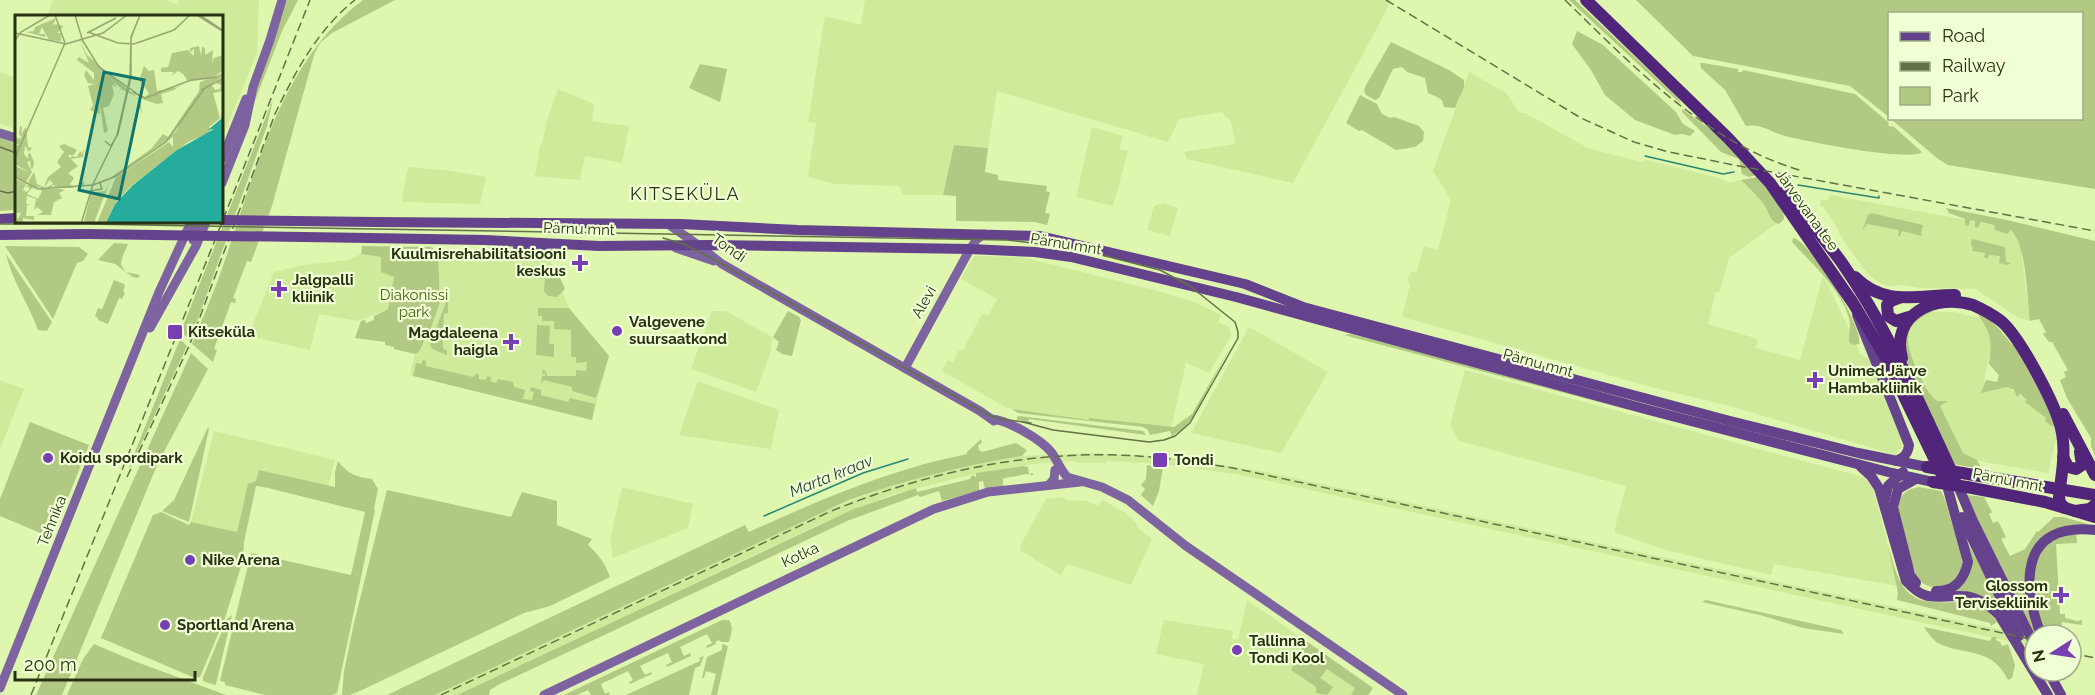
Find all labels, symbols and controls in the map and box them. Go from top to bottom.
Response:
legend [1888,12,2083,120]
inset map [15,15,224,224]
text: Road [1942,25,1985,46]
text: Railway [1942,55,2006,76]
text: Park [1942,85,1979,106]
street label: Järvevana tee [1771,166,1843,254]
district label: KITSEKÜLA [630,183,740,204]
street label: Pärnu mnt [543,219,615,239]
street label: Tondi [708,230,750,266]
street label: Pärnu mnt [1029,230,1103,258]
place label: Kuulmisrehabilitatsiooni keskus [391,245,566,280]
marker: Kuulmisrehabilitatsiooni keskus [571,254,589,272]
place label: Jalgpalli kliinik [292,271,354,306]
marker: Jalgpalli kliinik [270,280,288,298]
street label: Alevi [908,283,940,321]
park label: Diakonissi park [380,286,448,321]
place label: Valgevene suursaatkond [629,313,727,348]
marker: Kitseküla [166,323,184,341]
place label: Kitseküla [188,323,255,341]
place label: Magdaleena haigla [408,324,498,359]
marker: Valgevene suursaatkond [610,324,624,338]
marker: Magdaleena haigla [502,333,520,351]
street label: Pärnu mnt [1501,345,1575,381]
place label: Unimed Järve Hambakliinik [1828,362,1926,397]
marker: Unimed Järve Hambakliinik [1806,371,1824,389]
place label: Koidu spordipark [60,449,183,467]
marker: Koidu spordipark [41,451,55,465]
water label: Marta kraav [787,451,875,501]
marker: Tondi [1151,451,1169,469]
place label: Tondi [1174,451,1213,469]
street label: Pärnu mnt [1971,464,2045,496]
street label: Tehnika [34,493,70,549]
street label: Kotka [778,539,822,571]
place label: Nike Arena [202,551,280,569]
marker: Nike Arena [183,553,197,567]
place label: Glossom Tervisekliinik [1955,577,2049,612]
marker: Glossom Tervisekliinik [2052,586,2070,604]
place label: Sportland Arena [177,616,294,634]
marker: Sportland Arena [158,618,172,632]
north arrow [2023,623,2083,683]
place label: Tallinna Tondi Kool [1249,632,1325,667]
marker: Tallinna Tondi Kool [1230,643,1244,657]
scale bar [15,644,195,682]
text: N [2028,648,2049,664]
text: 200 m [24,654,77,675]

